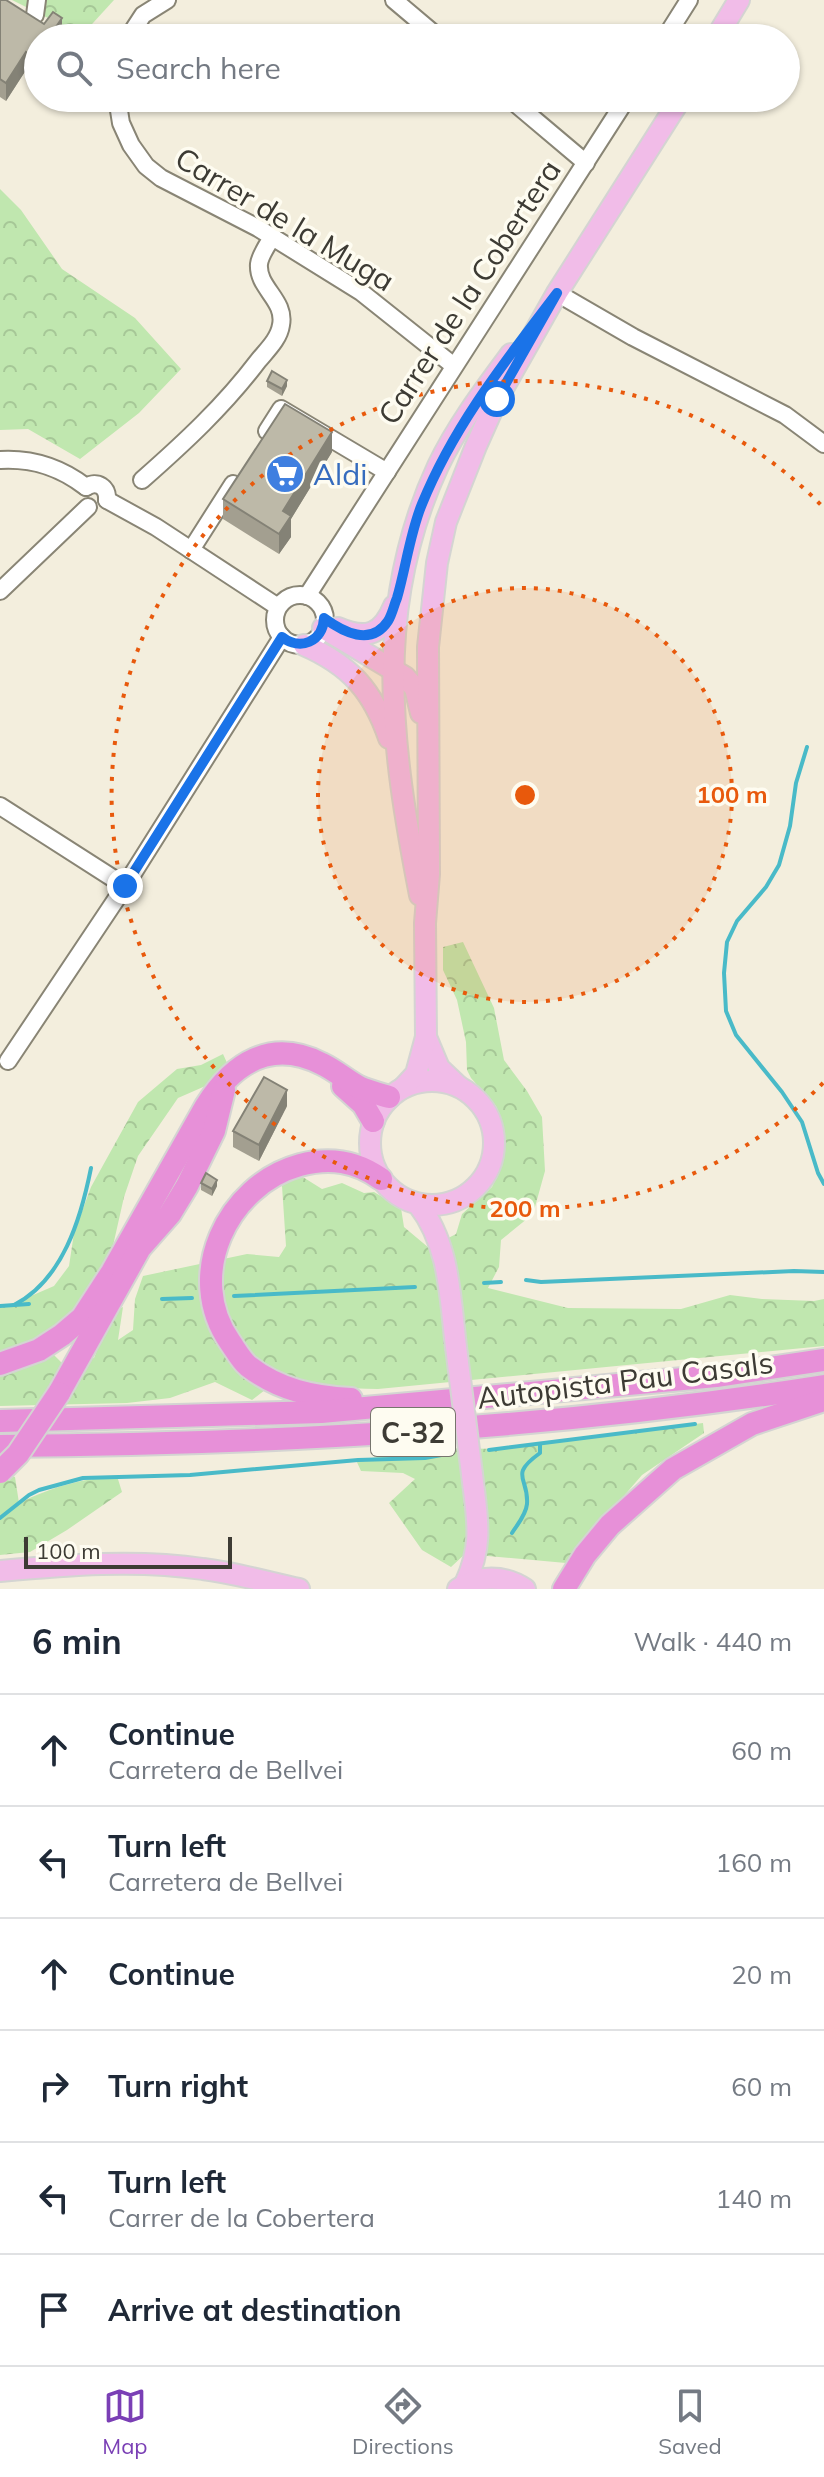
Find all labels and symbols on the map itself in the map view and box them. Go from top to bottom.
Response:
street label: Carrer de la Muga [169,139,401,299]
street label: Carrer de la Cobertera [369,153,569,431]
route start [479,381,515,417]
supermarket icon: Aldi [264,453,306,495]
place label: Aldi [313,455,367,493]
text: 100 m [696,779,768,809]
centre of rings [511,781,539,809]
route end [107,868,143,904]
text: 200 m [489,1193,561,1223]
street label: Autopista Pau Casals [475,1343,775,1417]
road number: C-32 [371,1408,455,1456]
scale bar [24,1533,232,1569]

